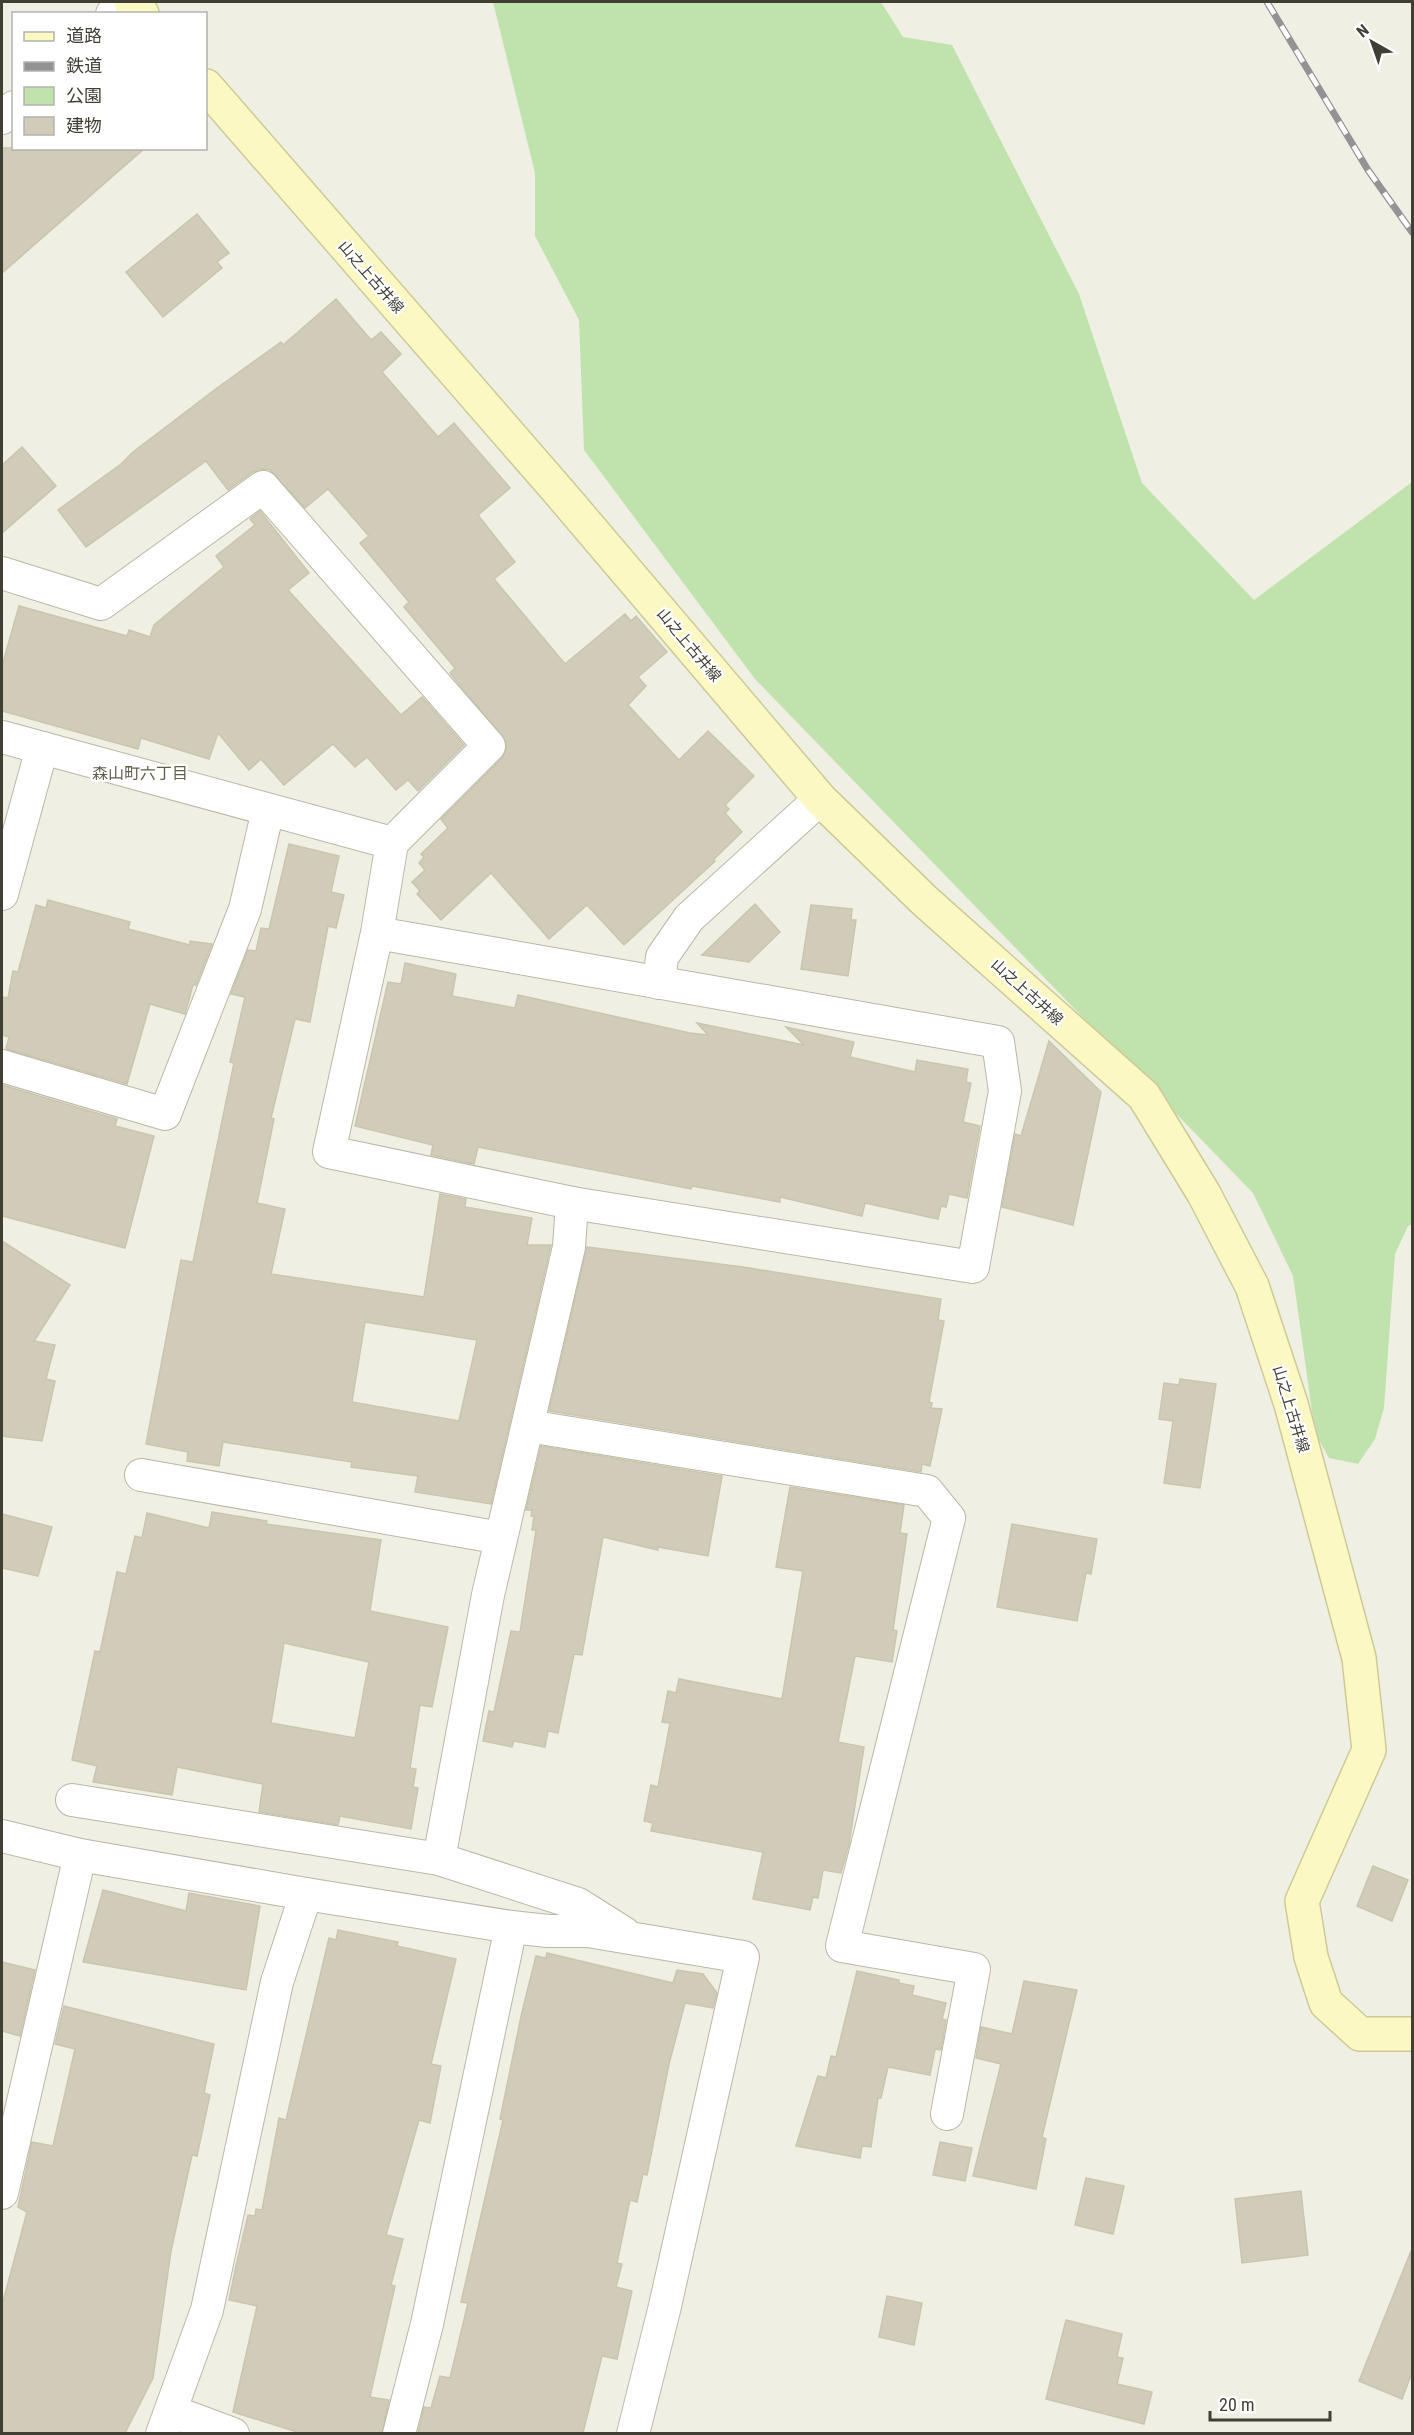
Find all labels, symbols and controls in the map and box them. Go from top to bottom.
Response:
legend [12,12,207,150]
north arrow [1342,12,1402,72]
text: N [1353,20,1373,41]
text: 道路 [66,25,102,46]
text: 鉄道 [66,55,102,76]
text: 公園 [66,85,102,106]
text: 建物 [66,115,102,136]
street label: 山之上古井線 [335,237,407,317]
street label: 山之上古井線 [653,605,725,685]
district label: 森山町六丁目 [92,764,188,783]
street label: 山之上古井線 [988,955,1066,1029]
street label: 山之上古井線 [1269,1363,1313,1455]
scale bar [1210,2384,1330,2422]
text: 20 m [1219,2394,1254,2415]

